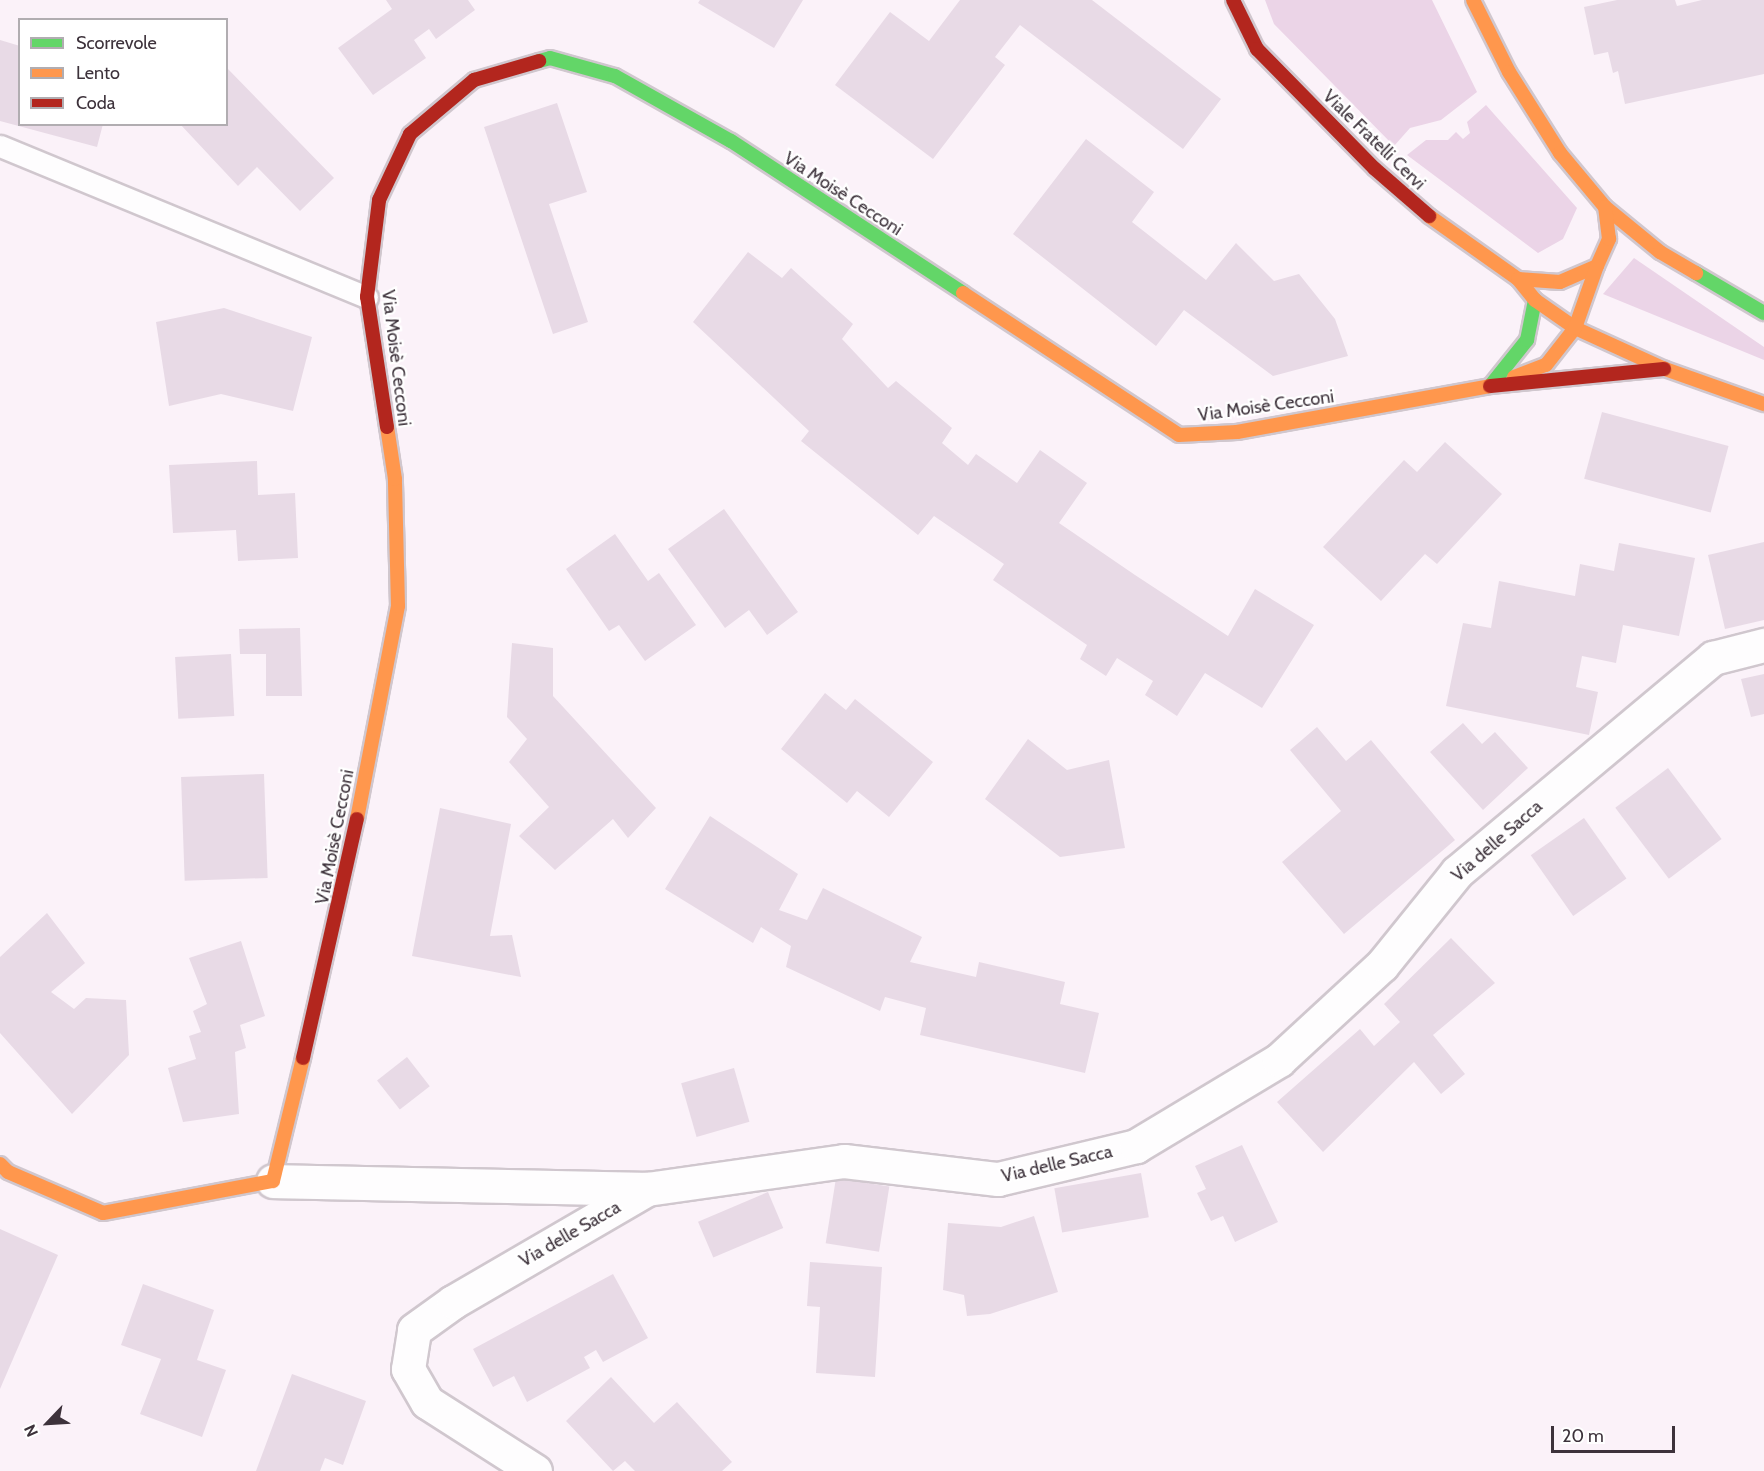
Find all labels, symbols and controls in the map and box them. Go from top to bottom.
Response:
legend [18,18,228,126]
text: Scorrevole [76,32,157,54]
text: Lento [76,62,120,84]
street label: Viale Fratelli Cervi [1318,86,1430,194]
text: Coda [76,92,115,114]
street label: Via Moisè Cecconi [780,148,906,240]
street label: Via Moisè Cecconi [377,289,415,427]
street label: Via Moisè Cecconi [1197,386,1335,426]
street label: Via Moisè Cecconi [311,768,359,906]
street label: Via delle Sacca [1447,796,1547,886]
street label: Via delle Sacca [999,1141,1115,1187]
street label: Via delle Sacca [516,1196,624,1272]
north arrow [18,1393,78,1453]
scale bar [1554,1414,1678,1452]
text: N [20,1422,42,1440]
text: 20 m [1562,1425,1604,1447]

